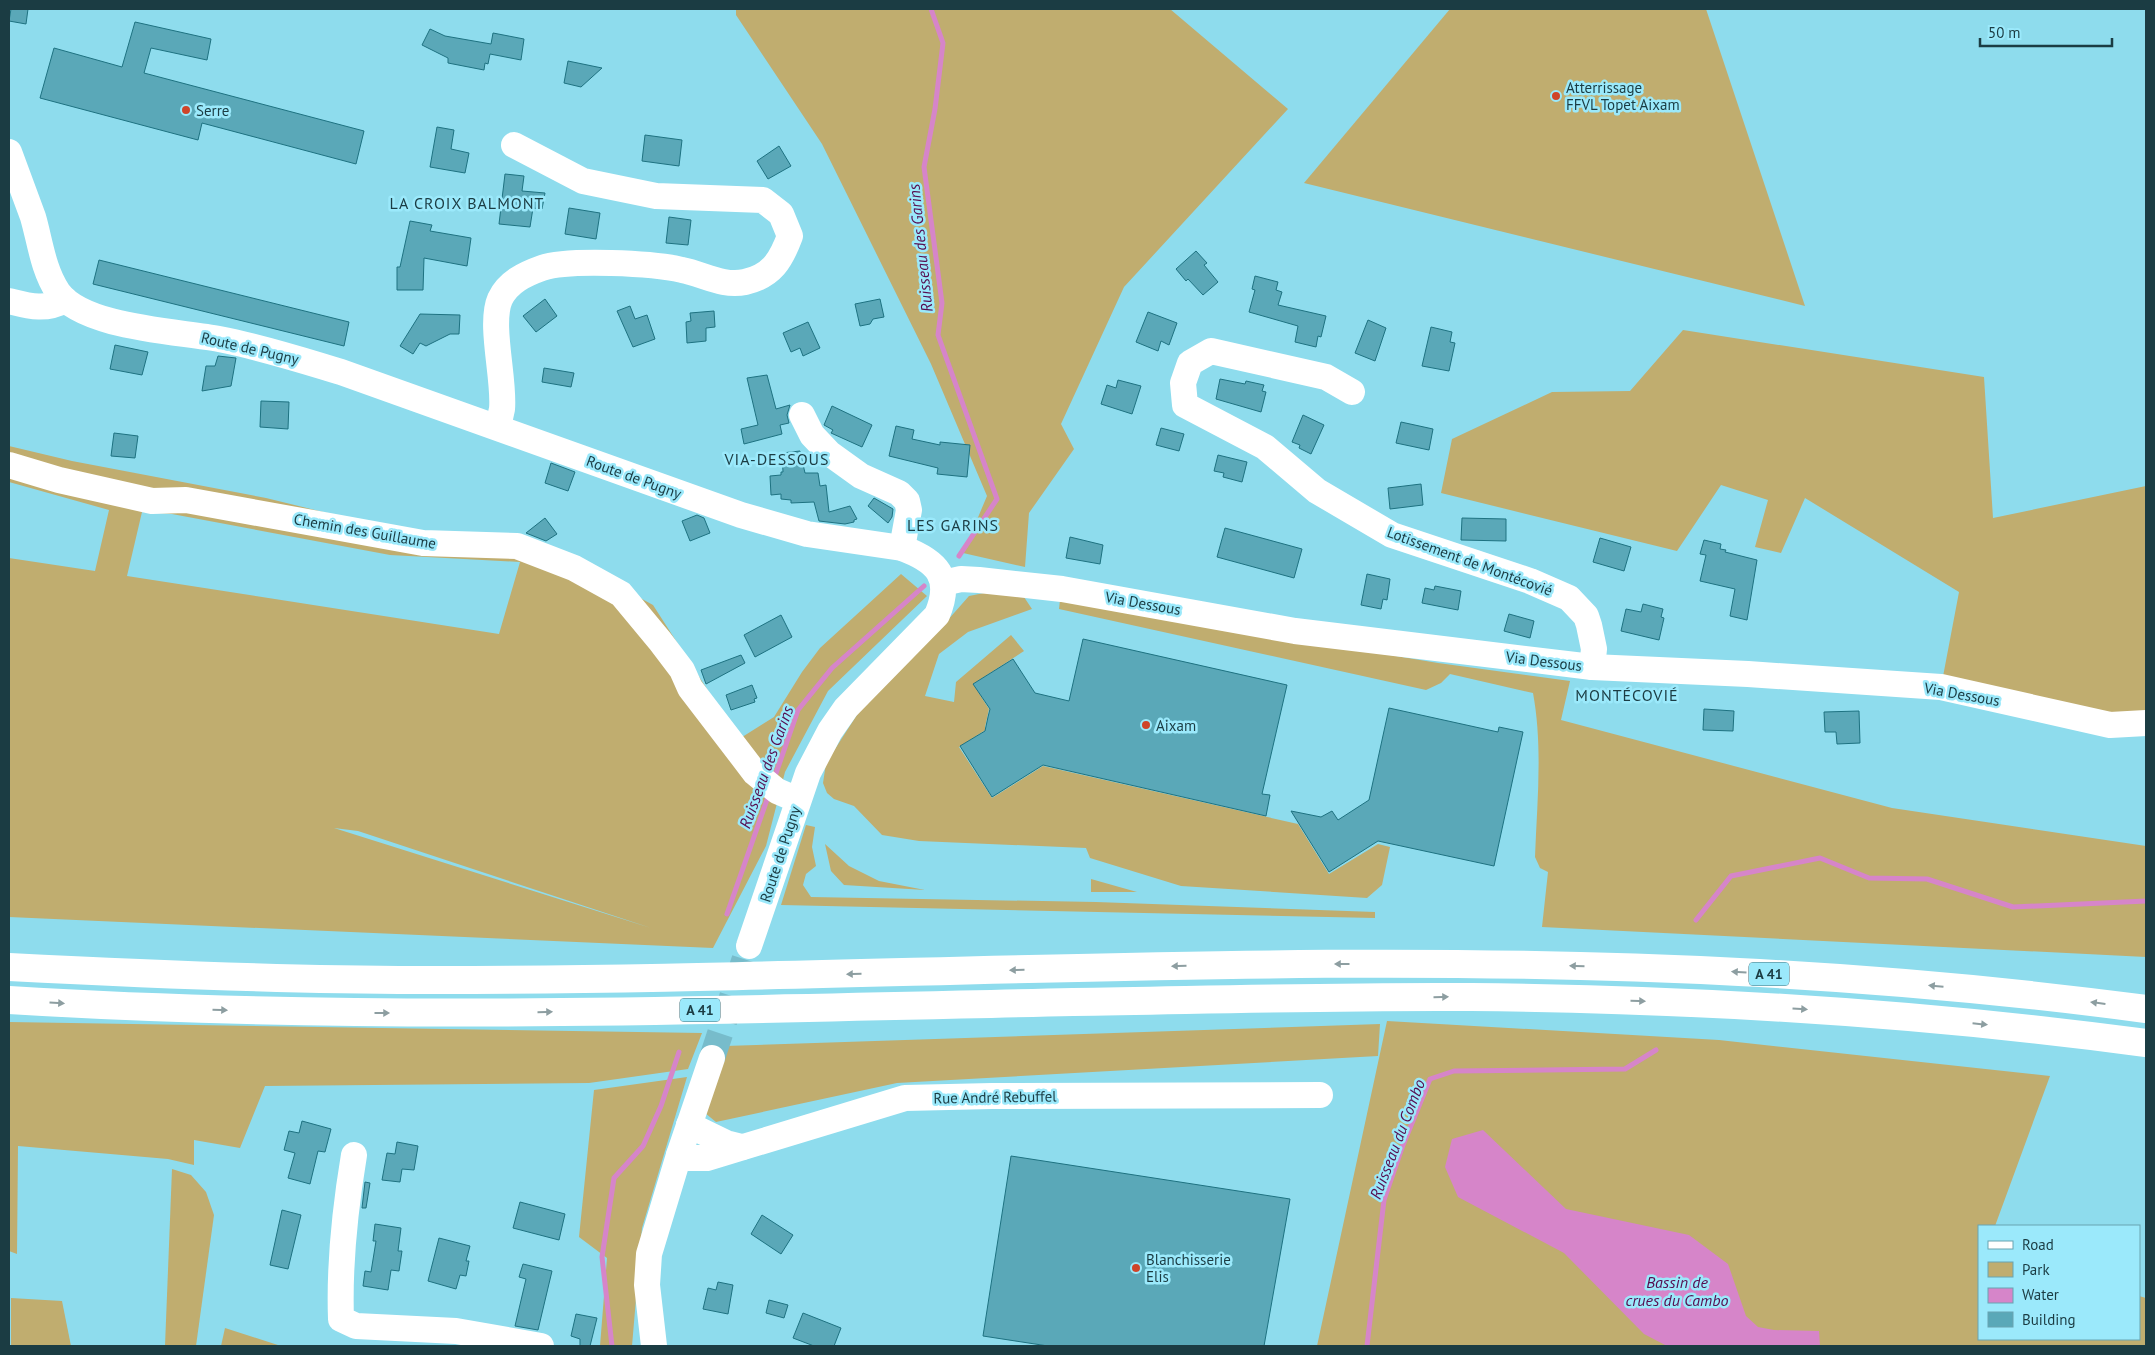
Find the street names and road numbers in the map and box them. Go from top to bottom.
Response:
street label: Route de Pugny [199,328,301,368]
street label: Route de Pugny [584,451,684,503]
street label: Chemin des Guillaume [292,509,438,553]
street label: Lotissement de Montécovié [1385,522,1555,600]
street label: Via Dessous [1103,587,1182,619]
street label: Via Dessous [1504,647,1583,675]
street label: Via Dessous [1922,678,2001,710]
street label: Route de Pugny [756,804,804,904]
road number: A 41 [1749,962,1789,986]
road number: A 41 [680,998,720,1022]
street label: Rue André Rebuffel [933,1086,1057,1108]

